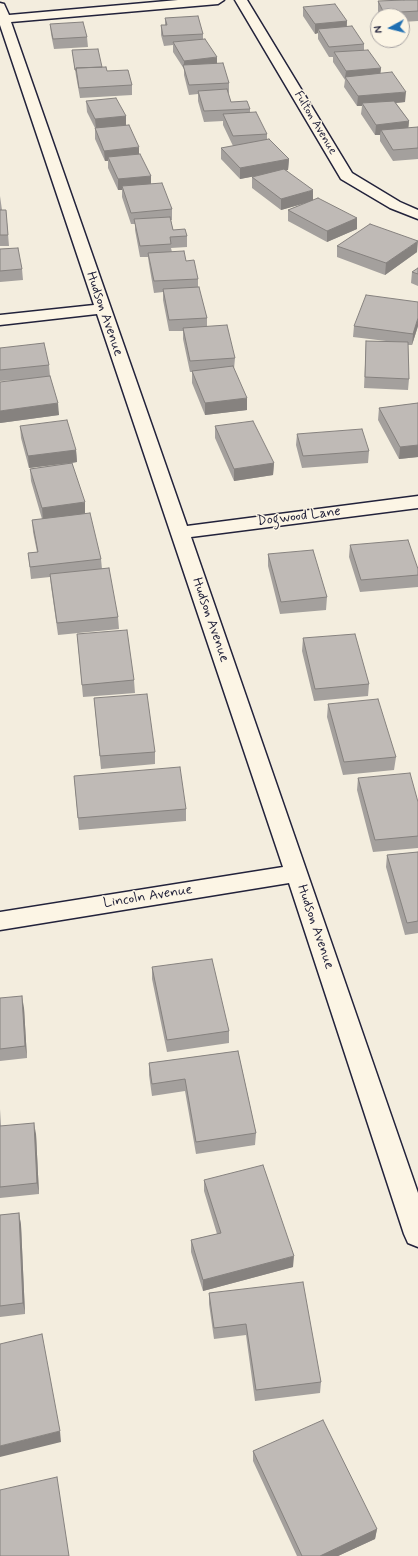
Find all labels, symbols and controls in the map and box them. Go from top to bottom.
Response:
north arrow [370,8,410,48]
text: N [372,25,386,34]
street label: Fulton Avenue [290,89,340,157]
street label: Hudson Avenue [82,269,126,359]
street label: Dogwood Lane [256,504,342,530]
street label: Hudson Avenue [188,575,232,665]
street label: Lincoln Avenue [102,882,194,912]
street label: Hudson Avenue [293,882,337,972]

